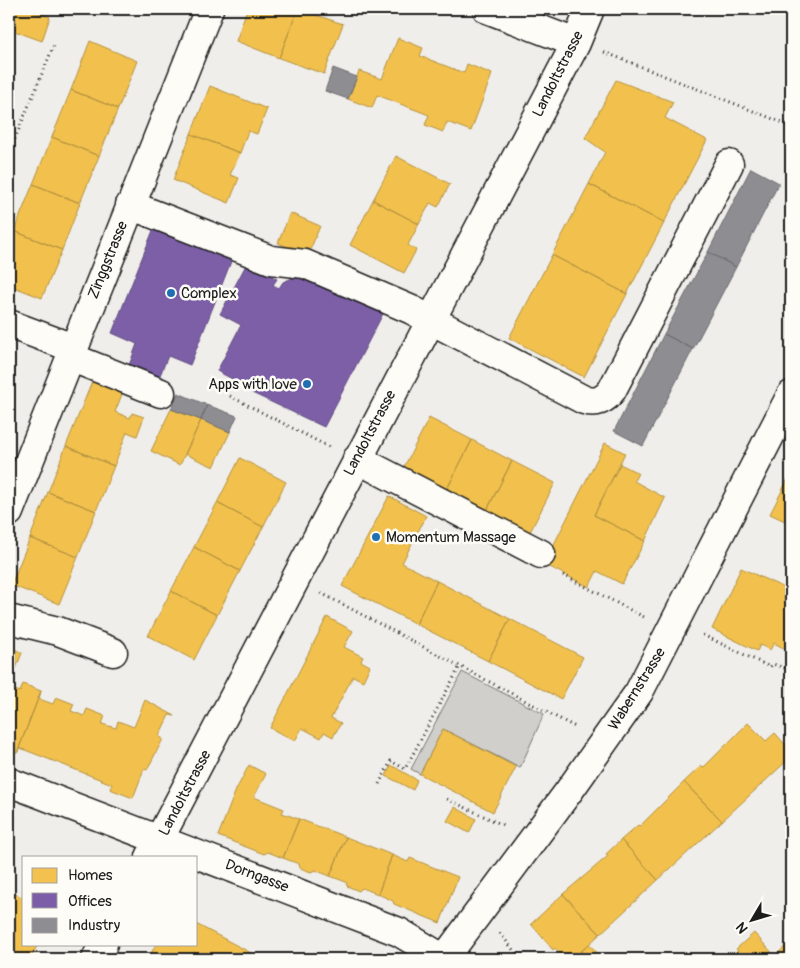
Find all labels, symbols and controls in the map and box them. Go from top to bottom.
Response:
street label: Landoltstrasse [528,27,588,120]
street label: Zinggstrasse [84,218,132,302]
place label: Complex [181,284,237,303]
marker: Complex [165,287,177,299]
place label: Apps with love [208,375,298,394]
marker: Apps with love [301,378,313,390]
street label: Landoltstrasse [340,386,401,479]
place label: Momentum Massage [386,528,517,547]
marker: Momentum Massage [370,531,382,543]
street label: Wabernstrasse [604,644,670,734]
street label: Landoltstrasse [155,746,216,839]
street label: Dorngasse [222,855,292,897]
legend [22,856,198,946]
text: Homes [68,866,113,885]
text: Offices [68,892,112,911]
north arrow [728,896,778,946]
text: Industry [68,916,121,935]
text: N [733,919,752,937]

